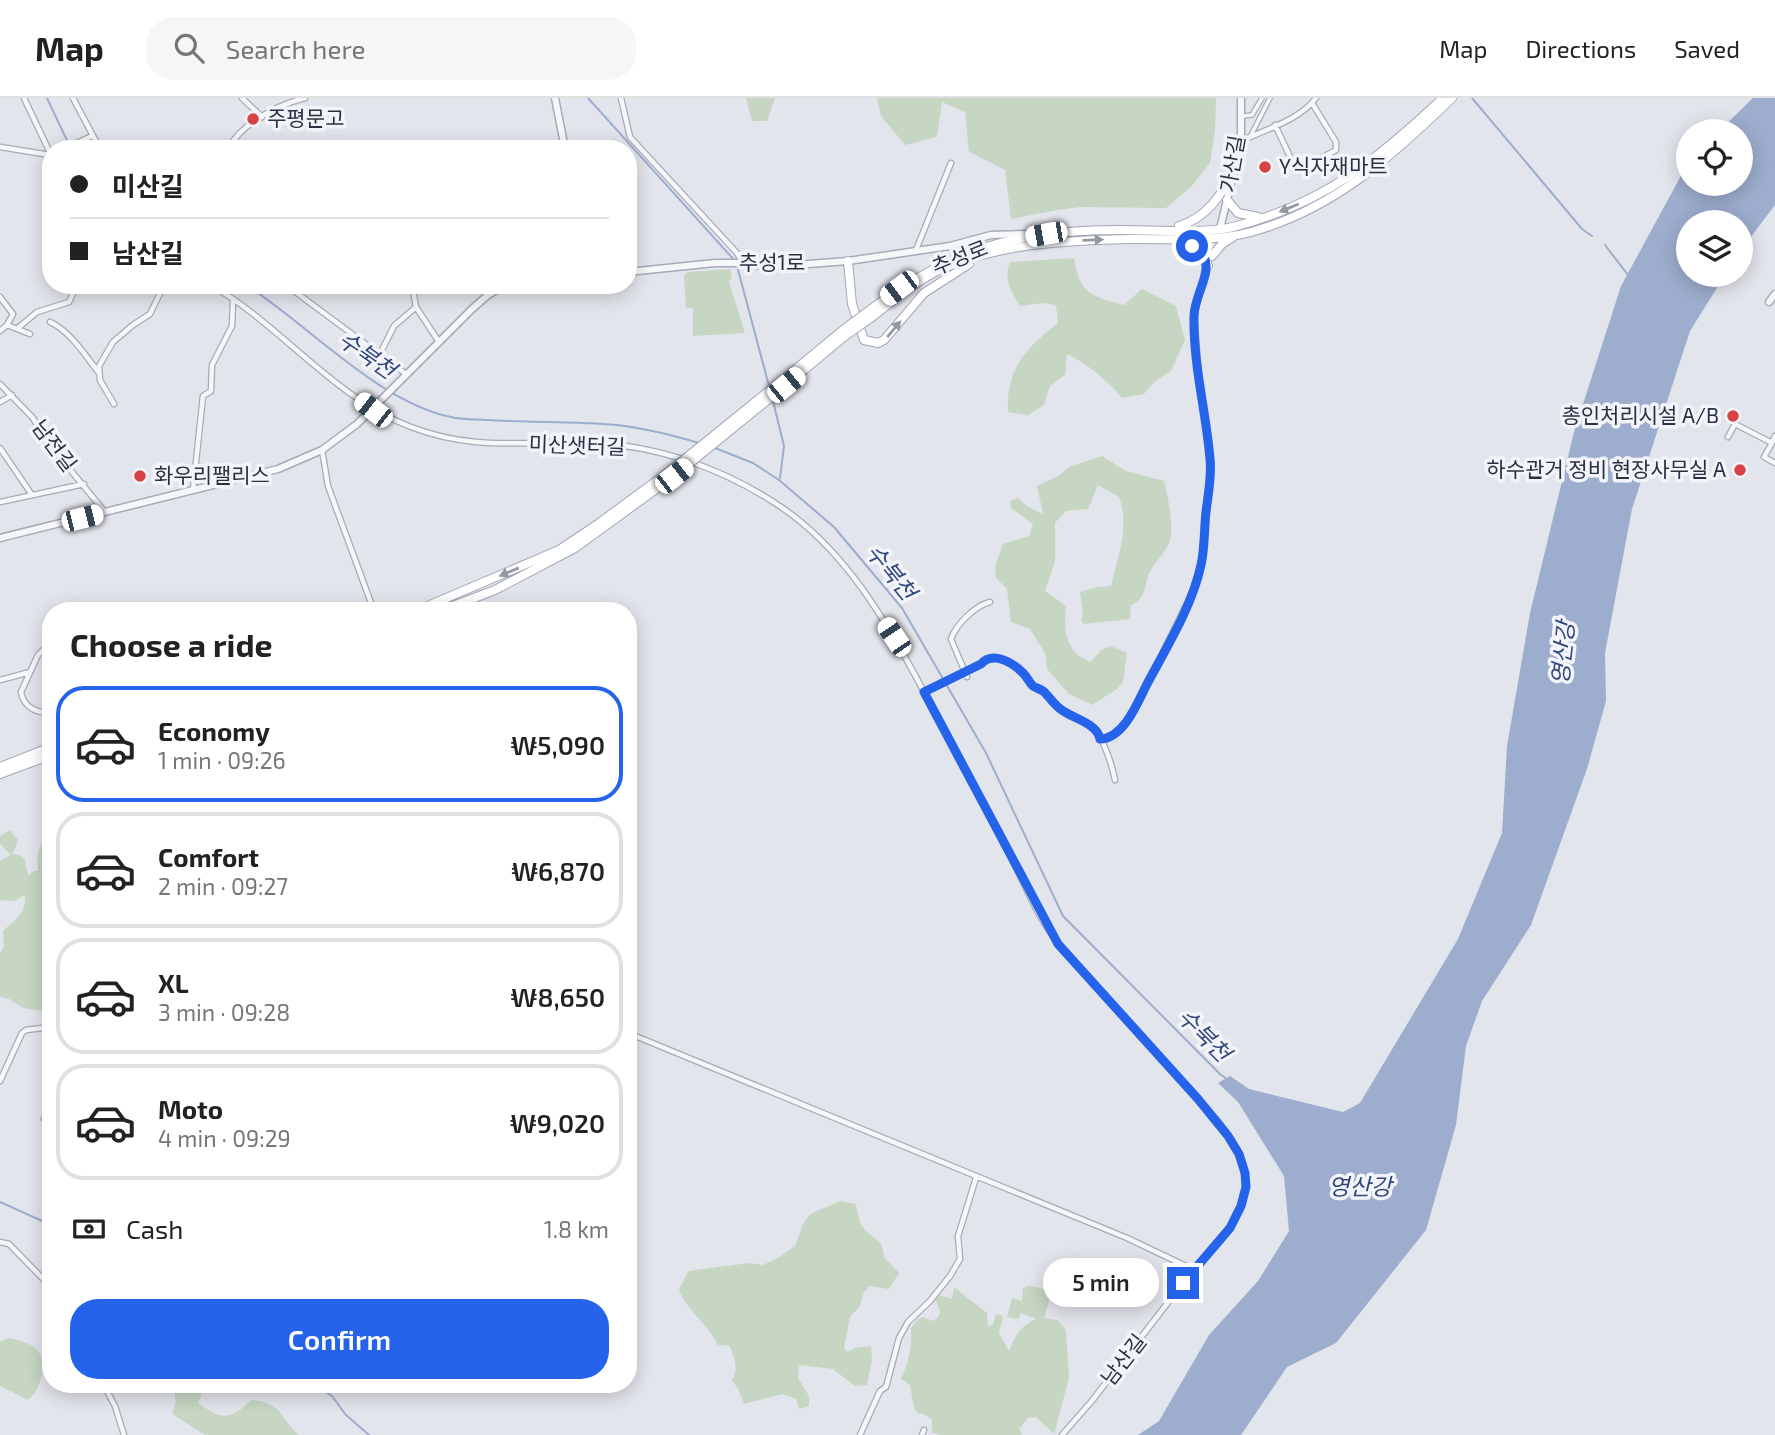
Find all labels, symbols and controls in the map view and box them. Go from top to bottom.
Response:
search box [146,17,636,80]
text: Map [35,28,104,68]
icon: search [170,29,208,67]
text: Search here [226,33,365,64]
text: Map [1439,34,1487,63]
text: Directions [1525,34,1636,63]
text: Saved [1674,34,1740,63]
place label: 주평문고 [267,105,344,130]
marker: 주평문고 [245,111,261,127]
map controls [1676,119,1753,287]
button: locate [1676,119,1753,196]
street label: 가산길 [1214,133,1249,194]
place label: Y식자재마트 [1279,153,1388,178]
marker: Y식자재마트 [1257,159,1273,175]
text: 미산길 [112,170,184,201]
one-way arrow [1278,202,1299,213]
button: layers [1676,210,1753,287]
car [1024,220,1069,248]
route start [1176,230,1208,262]
street label: 추성로 [928,234,991,279]
one-way arrow [1082,235,1104,246]
text: 남산길 [112,237,184,268]
street label: 추성1로 [739,249,805,274]
car [876,267,923,309]
one-way arrow [886,320,901,337]
water label: 수북천 [334,325,404,385]
car [764,364,809,406]
car [350,389,397,431]
place label: 총인처리시설 A/B [1561,402,1719,427]
marker: 총인처리시설 A/B [1725,408,1741,424]
street label: 남전길 [28,414,83,476]
street label: 미산샛터길 [528,430,626,459]
car [651,455,698,497]
place label: 하수관거 정비 현장사무실 A [1486,456,1726,481]
place label: 화우리팰리스 [154,462,270,487]
marker: 하수관거 정비 현장사무실 A [1732,462,1748,478]
marker: 화우리팰리스 [132,468,148,484]
car [60,503,105,533]
water label: 수북천 [861,538,924,607]
one-way arrow [498,566,519,577]
car [874,614,915,660]
water label: 영산강 [1545,617,1580,686]
text: Choose a ride [70,625,273,663]
icon: car [74,713,137,776]
text: Economy [158,715,270,746]
text: ₩5,090 [511,729,605,760]
text: 1 min · 09:26 [158,746,286,774]
icon: car [74,839,137,902]
text: Comfort [158,841,259,872]
text: ₩6,870 [511,855,605,886]
text: 2 min · 09:27 [158,872,288,900]
icon: car [74,965,137,1028]
text: XL [158,967,189,998]
text: ₩8,650 [511,981,605,1012]
text: 3 min · 09:28 [158,998,290,1026]
water label: 수북천 [1172,1002,1239,1069]
icon: car [74,1091,137,1154]
text: Moto [158,1093,223,1124]
text: ₩9,020 [510,1107,605,1138]
text: 4 min · 09:29 [158,1124,291,1152]
water label: 영산강 [1328,1172,1395,1200]
icon: cash [70,1210,108,1248]
text: Cash [126,1213,183,1244]
text: 1.8 km [544,1215,609,1243]
callout: 5 min [1043,1258,1158,1308]
route end [1167,1267,1199,1299]
text: 5 min [1072,1268,1130,1296]
button: Confirm [70,1299,609,1379]
street label: 남산길 [1095,1329,1151,1390]

